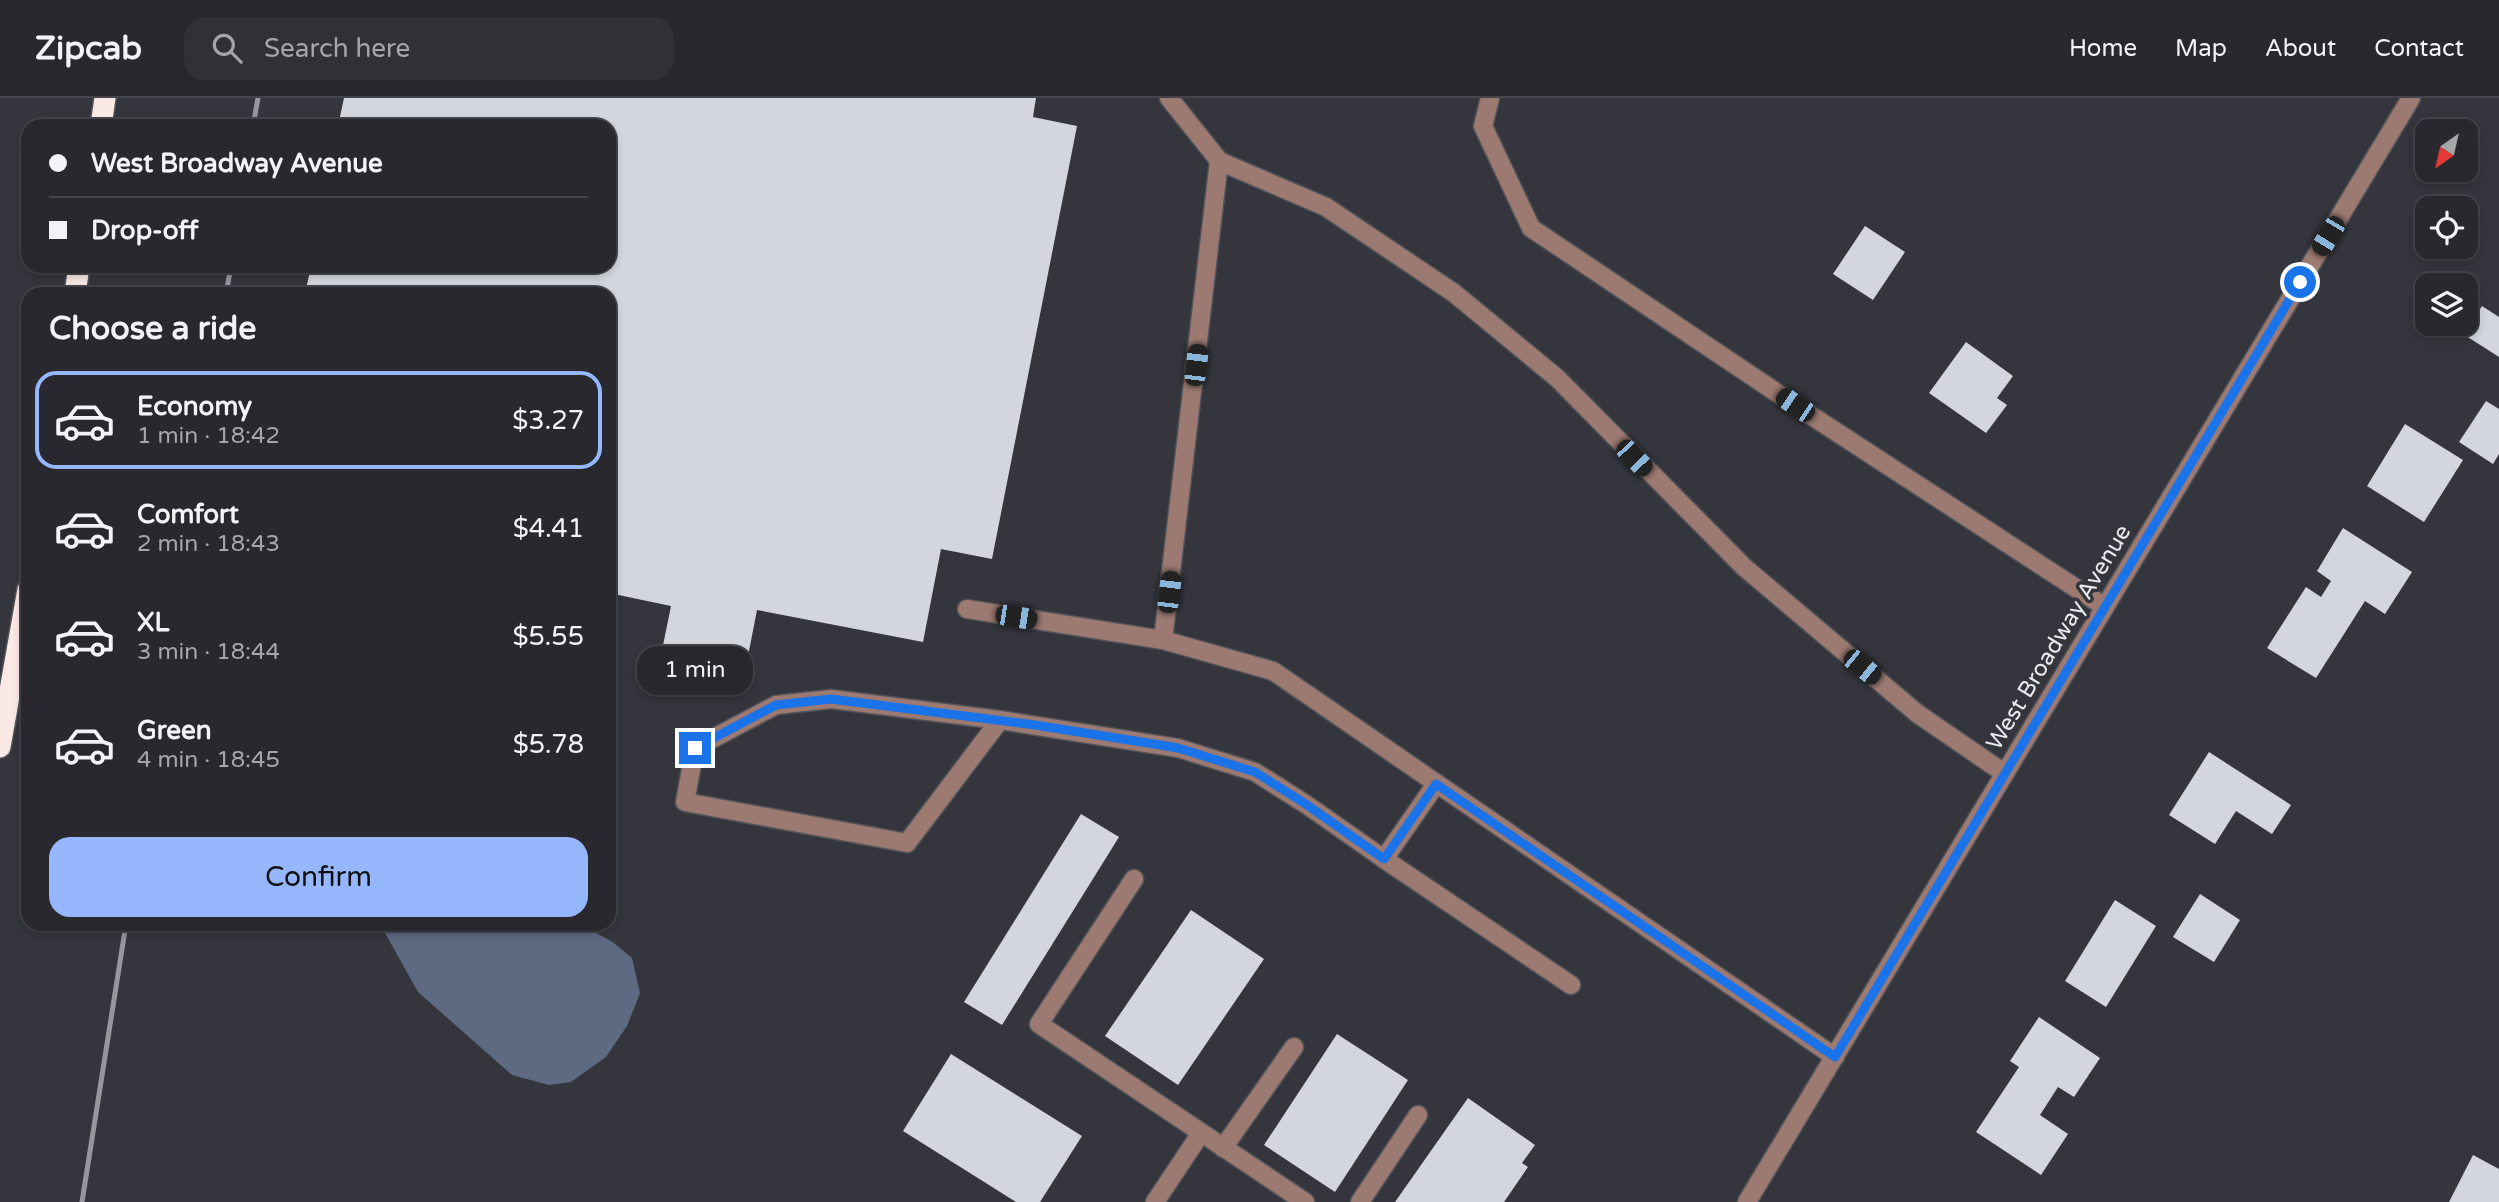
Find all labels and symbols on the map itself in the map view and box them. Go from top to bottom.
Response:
north arrow [2415,119,2478,182]
car [2309,213,2348,259]
route start [2284,266,2316,298]
car [1184,343,1209,387]
car [1772,385,1819,425]
car [1612,436,1657,480]
street label: West Broadway Avenue [1980,520,2137,755]
car [1157,570,1182,614]
car [994,603,1039,631]
callout: 1 min [637,646,753,696]
car [1840,646,1885,688]
route end [679,732,711,764]

